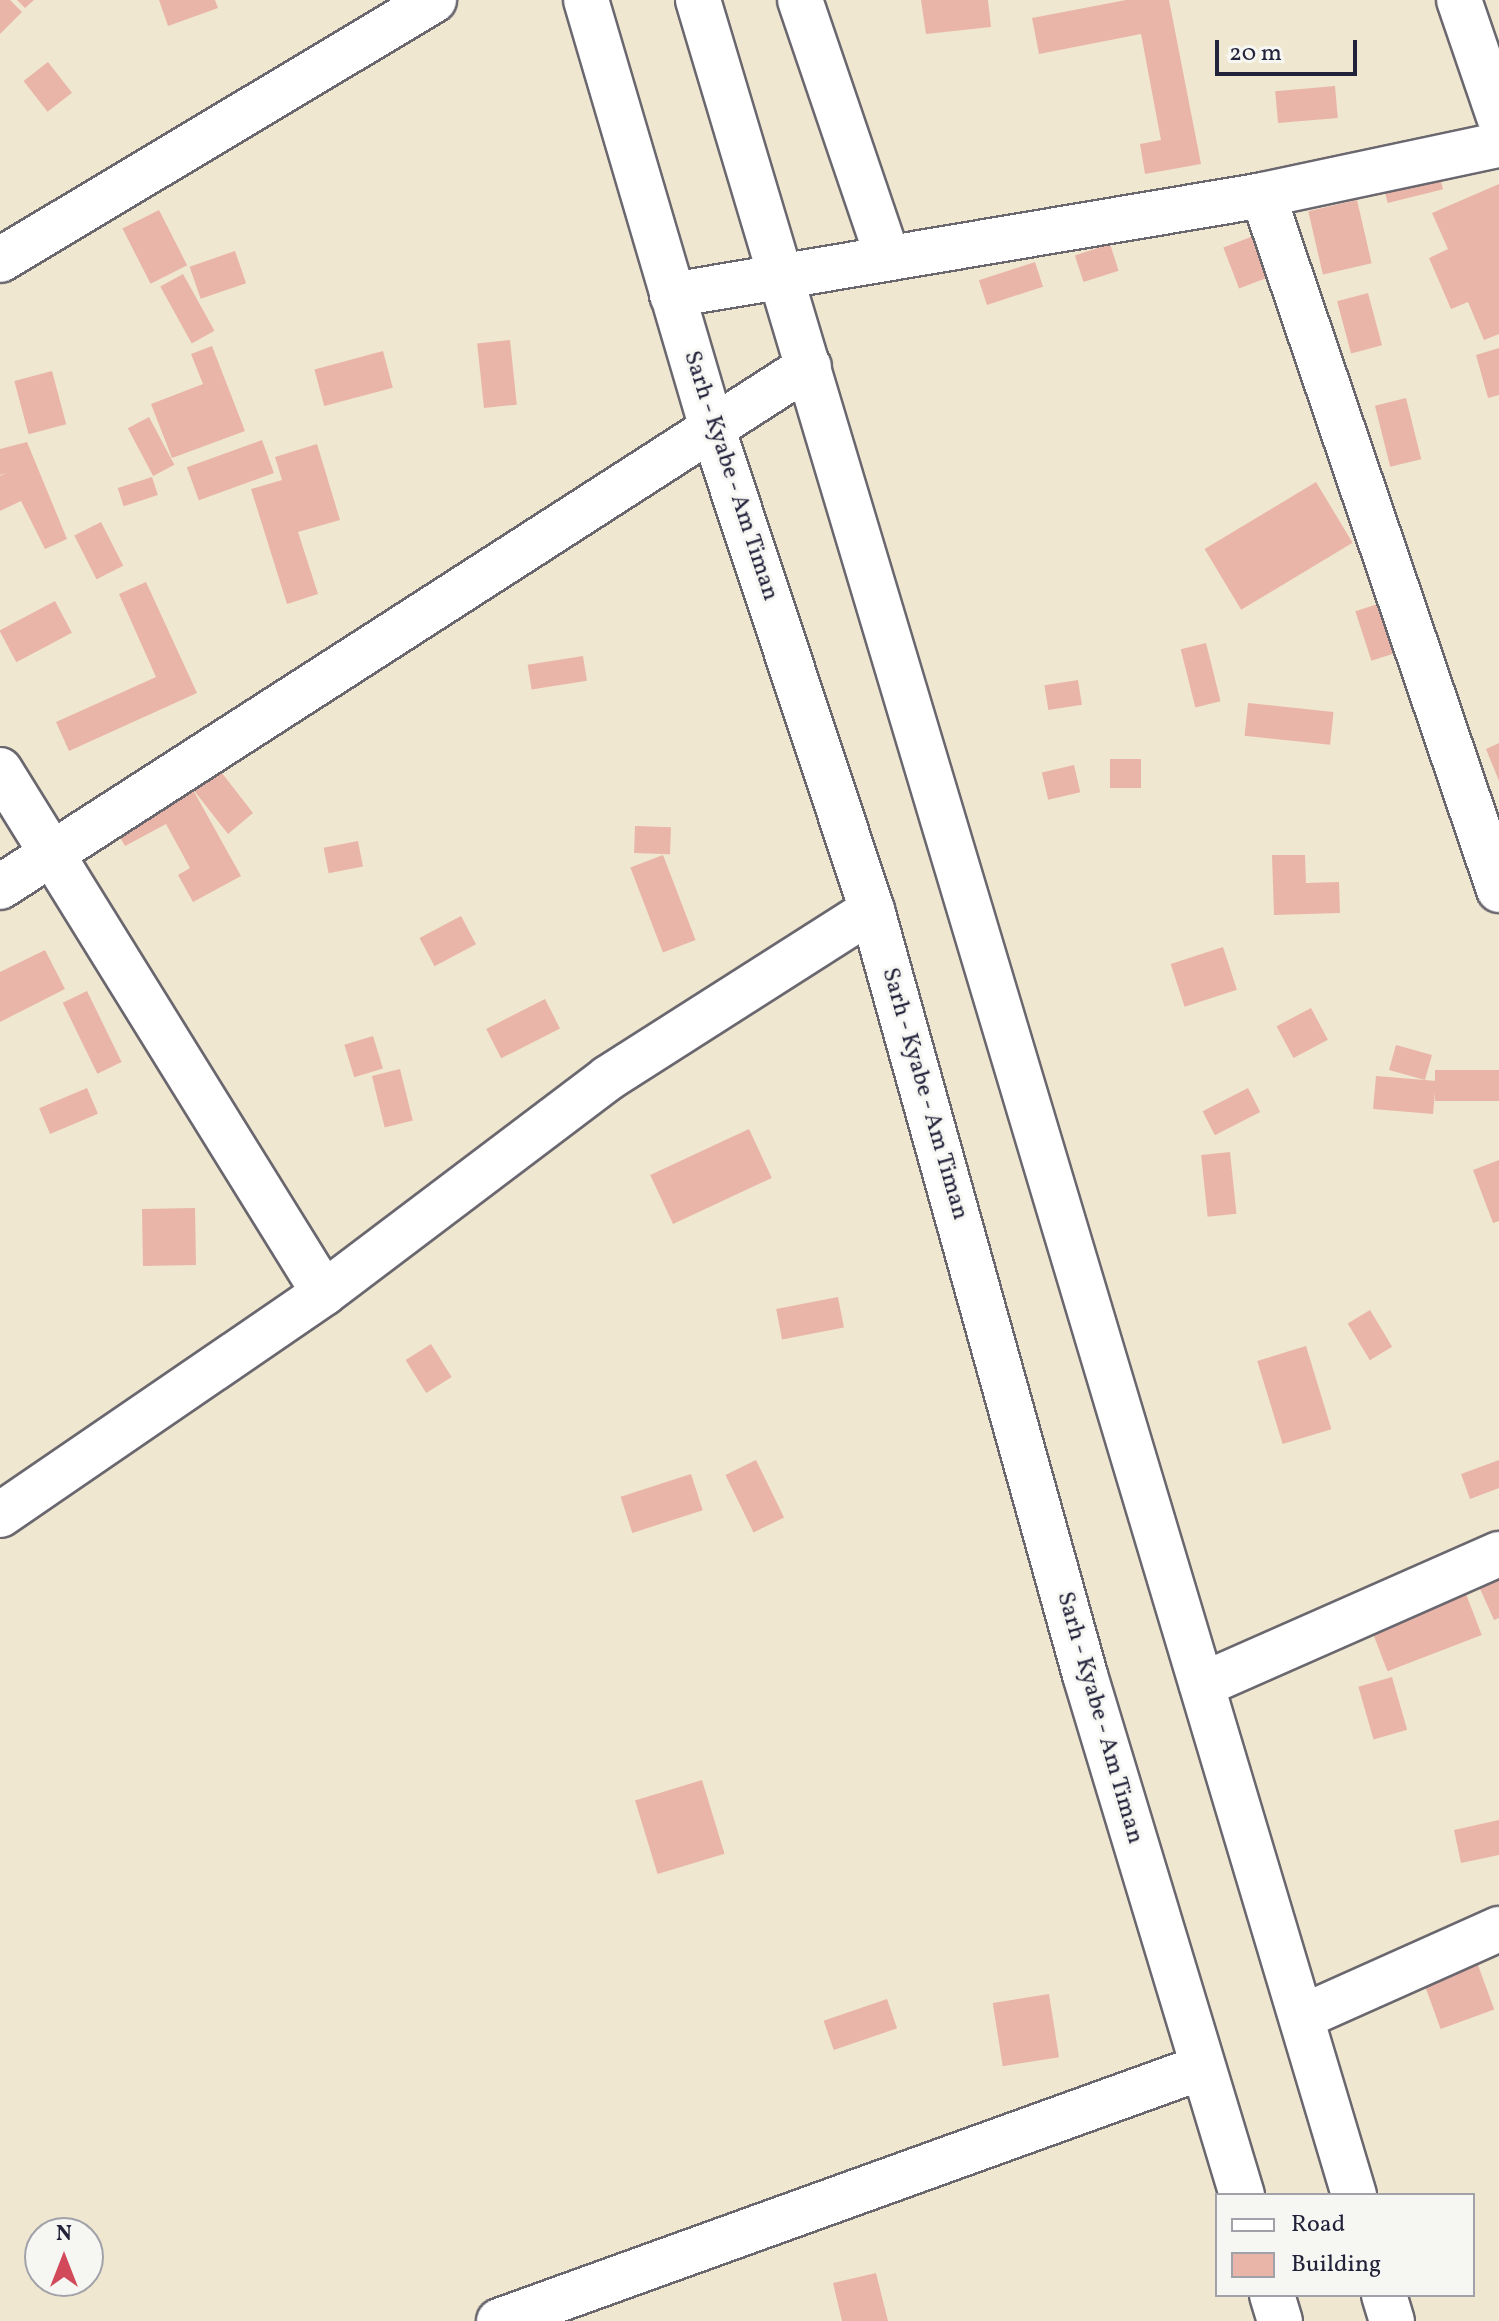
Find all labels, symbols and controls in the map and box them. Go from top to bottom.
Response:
scale bar [1219,24,1361,74]
text: 20 m [1229,37,1282,71]
street label: Sarh - Kyabe - Am Timan [676,346,784,606]
street label: Sarh - Kyabe - Am Timan [874,963,974,1225]
street label: Sarh - Kyabe - Am Timan [1049,1587,1149,1849]
legend [1215,2193,1475,2297]
text: Road [1291,2208,1345,2242]
north arrow [24,2217,104,2297]
text: N [56,2219,72,2250]
text: Building [1291,2248,1381,2282]

